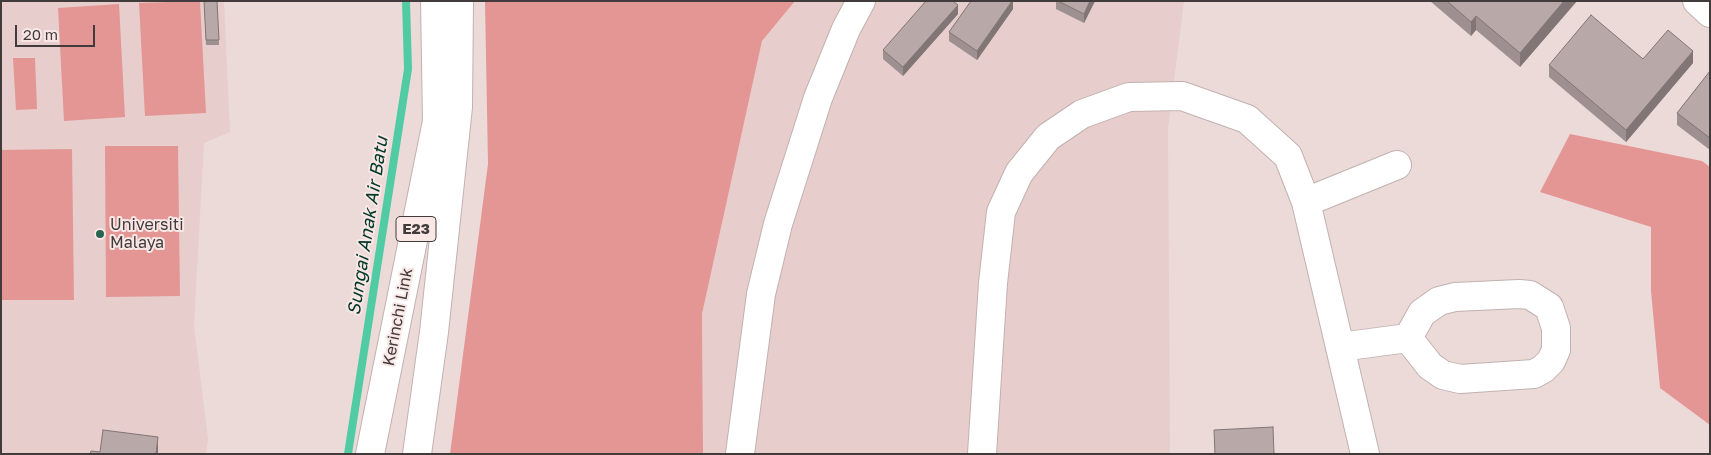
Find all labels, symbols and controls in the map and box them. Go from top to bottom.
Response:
scale bar [18,15,98,47]
text: 20 m [23,25,58,43]
water label: Sungai Anak Air Batu [343,135,393,317]
place label: Universiti Malaya [110,215,183,253]
road number: E23 [396,216,436,242]
marker: Universiti Malaya [94,228,106,240]
street label: Kerinchi Link [379,266,417,368]

